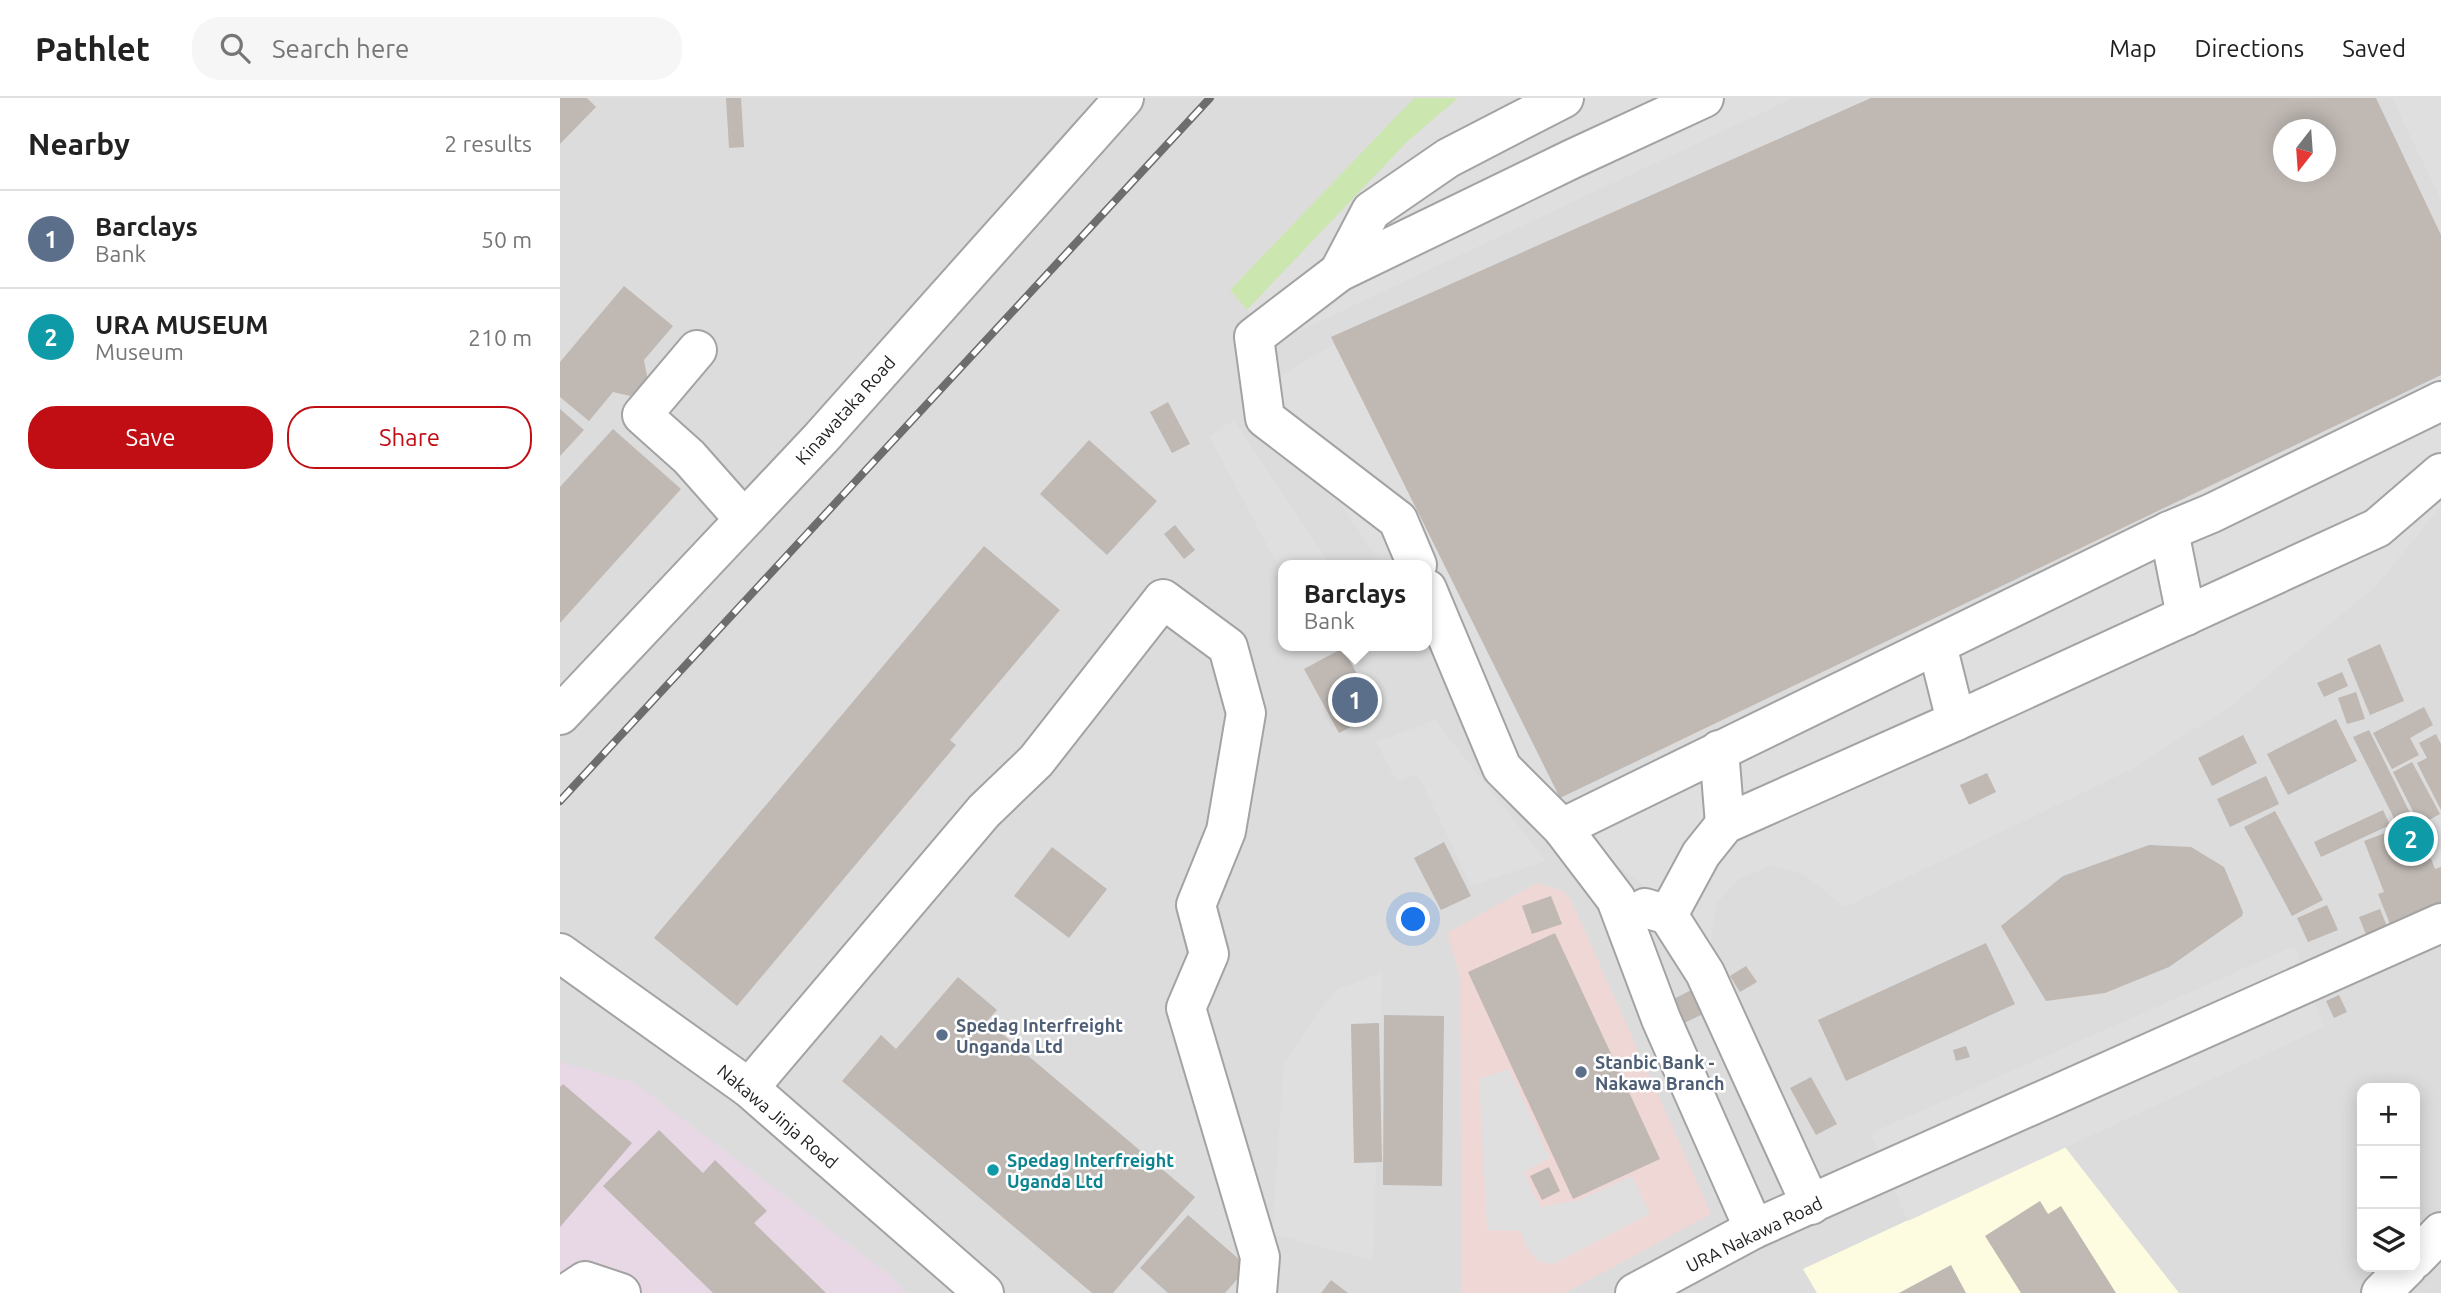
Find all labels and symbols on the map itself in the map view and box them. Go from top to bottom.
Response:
north arrow [2273,119,2336,182]
street label: Kinawataka Road [791,352,899,468]
pin: 1 [1332,674,1378,726]
pin: 2 [2388,813,2434,865]
your location [1396,902,1430,936]
place label: Spedag Interfreight Unganda Ltd [956,1015,1123,1056]
marker: Spedag Interfreight Unganda Ltd [934,1027,950,1043]
place label: Stanbic Bank - Nakawa Branch [1595,1052,1725,1093]
street label: Nakawa Jinja Road [714,1060,842,1172]
marker: Stanbic Bank - Nakawa Branch [1573,1064,1589,1080]
place label: Spedag Interfreight Uganda Ltd [1007,1150,1174,1191]
marker: Spedag Interfreight Uganda Ltd [985,1162,1001,1178]
street label: URA Nakawa Road [1683,1192,1825,1276]

